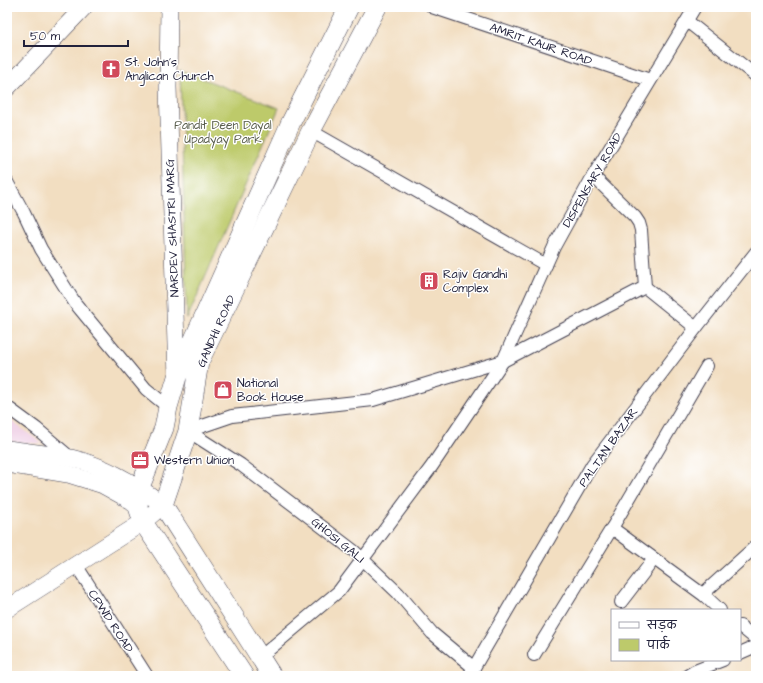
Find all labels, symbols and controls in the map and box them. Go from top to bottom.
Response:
street label: AMRIT KAUR ROAD [487,19,595,70]
scale bar [24,22,128,48]
text: 50 m [30,28,61,45]
place label: St. John's Anglican Church [125,54,214,86]
church icon: St. John's Anglican Church [100,58,122,80]
park label: Pandit Deen Dayal Upadyay Park [174,117,272,149]
street label: DISPENSARY ROAD [558,130,627,231]
street label: NARDEV SHASTRI MARG [162,158,183,297]
place label: Rajiv Gandhi Complex [443,266,507,297]
building icon: Rajiv Gandhi Complex [418,270,440,292]
street label: GANDHI ROAD [193,292,240,370]
place label: National Book House [237,375,304,406]
shop icon: National Book House [212,379,234,401]
street label: PALTAN BAZAR [575,404,642,490]
office icon: Western Union [129,449,151,471]
place label: Western Union [154,452,234,469]
street label: GHOSI GALI [307,514,368,567]
street label: CPWD ROAD [84,586,137,656]
legend [611,609,741,661]
text: सड़क [646,617,678,634]
text: पार्क [646,635,671,654]

